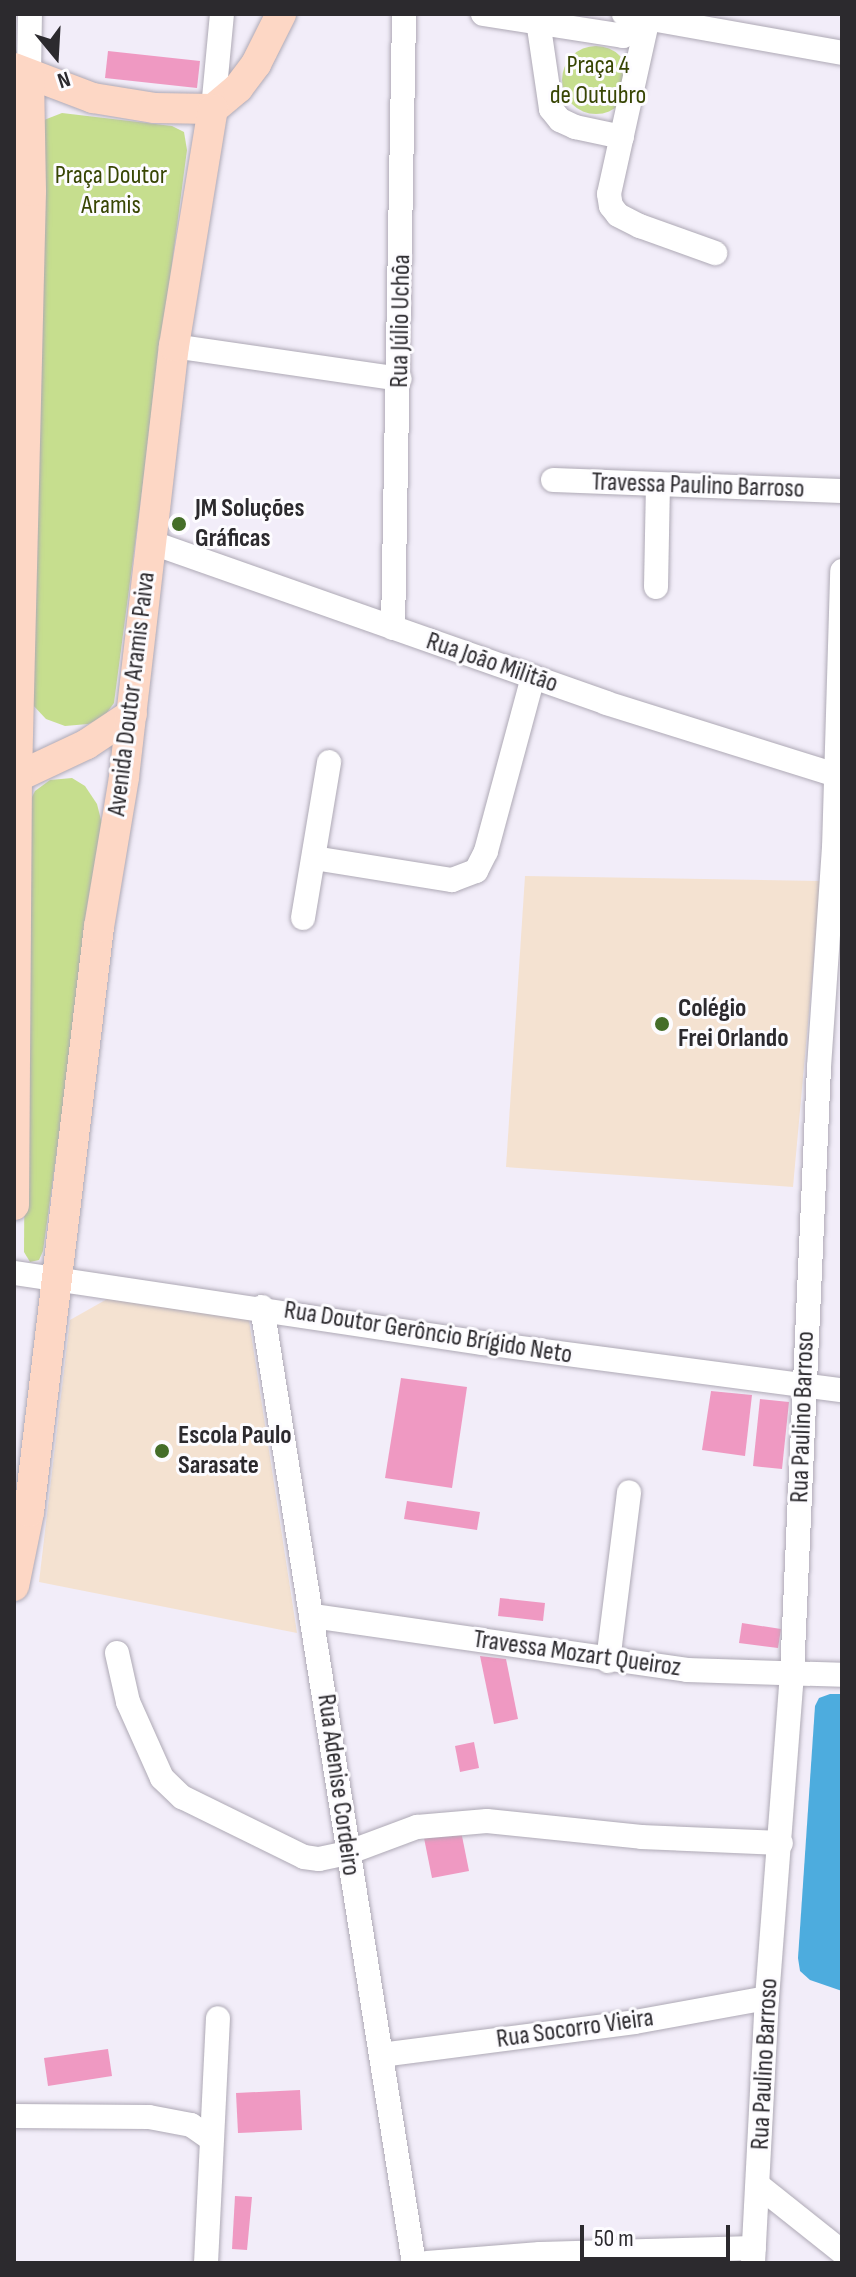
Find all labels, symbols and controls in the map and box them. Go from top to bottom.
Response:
north arrow [16,16,96,96]
park label: Praça 4 de Outubro [550,50,646,112]
text: N [54,65,73,94]
park label: Praça Doutor Aramis [55,160,167,222]
street label: Rua Júlio Uchôa [384,254,418,388]
street label: Travessa Paulino Barroso [591,467,805,505]
place label: JM Soluções Gráficas [195,493,304,554]
marker: JM Soluções Gráficas [170,515,188,533]
street label: Avenida Doutor Aramis Paiva [102,570,162,818]
street label: Rua João Militão [422,626,562,700]
place label: Colégio Frei Orlando [678,993,788,1054]
marker: Colégio Frei Orlando [653,1015,671,1033]
street label: Rua Doutor Gerôncio Brígido Neto [282,1295,574,1371]
street label: Rua Paulino Barroso [784,1331,822,1503]
place label: Escola Paulo Sarasate [178,1420,292,1482]
marker: Escola Paulo Sarasate [153,1442,171,1460]
street label: Travessa Mozart Queiroz [471,1624,683,1684]
street label: Rua Adenise Cordeiro [310,1692,366,1878]
street label: Rua Paulino Barroso [745,1977,785,2151]
street label: Rua Socorro Vieira [494,2003,656,2055]
scale bar [584,2209,734,2259]
text: 50 m [594,2224,634,2253]

